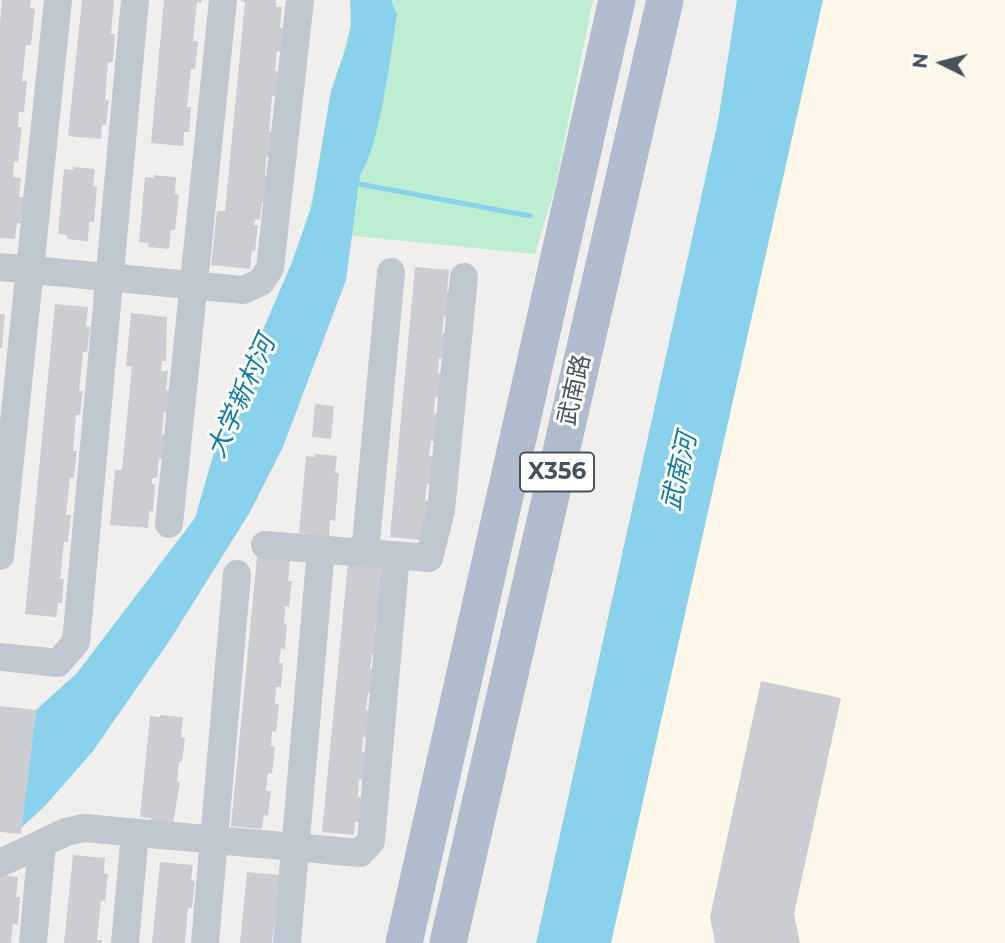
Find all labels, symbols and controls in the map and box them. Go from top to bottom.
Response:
north arrow [907,28,977,98]
text: N [908,52,933,70]
water label: 大学新村河 [201,331,283,463]
street label: 武南路 [553,352,597,428]
water label: 武南河 [656,430,704,514]
road number: X356 [520,452,594,492]

